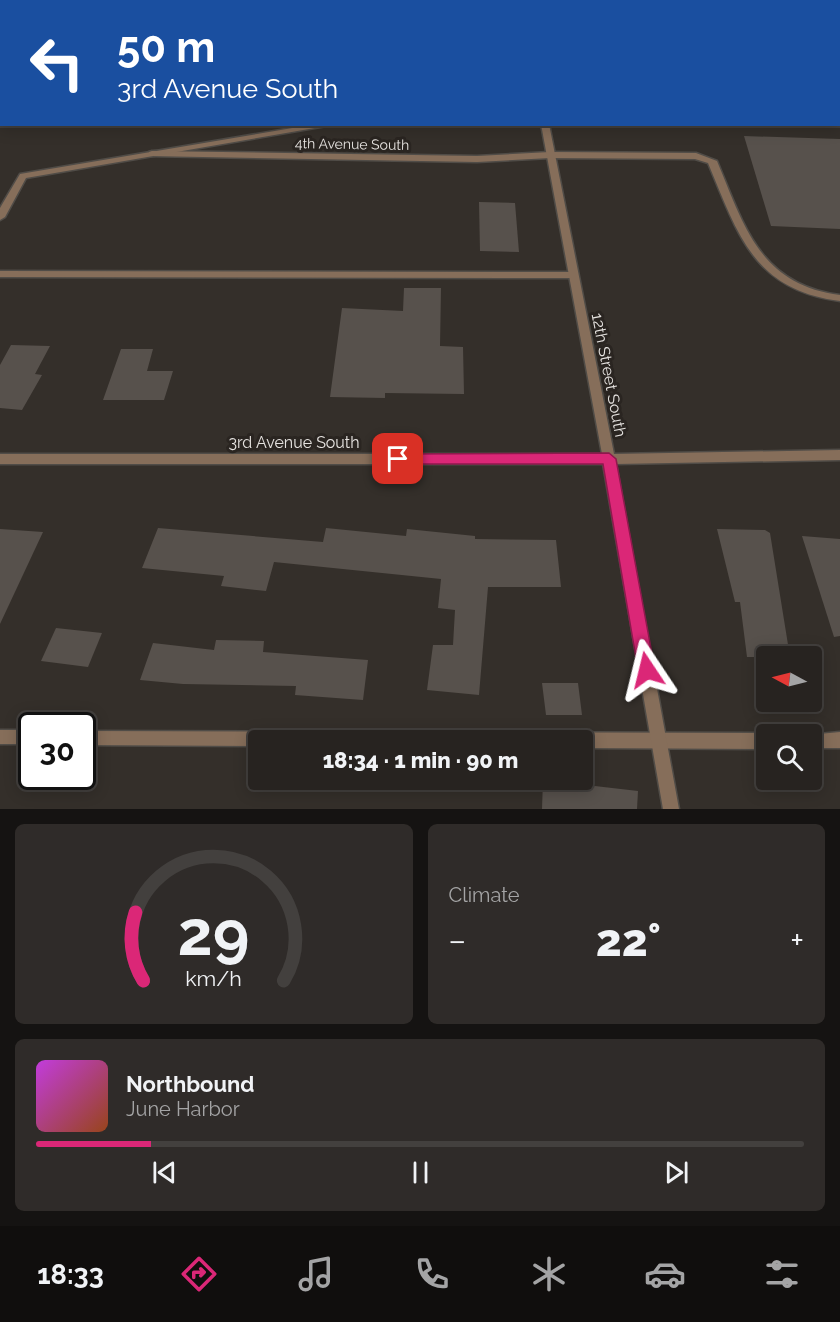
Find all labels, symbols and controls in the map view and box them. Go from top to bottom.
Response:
text: 50 m [117,23,215,72]
icon: left [18,24,96,102]
text: 3rd Avenue South [117,73,338,104]
street label: 4th Avenue South [295,135,409,153]
street label: 12th Street South [588,311,630,439]
street label: 3rd Avenue South [228,433,360,452]
pin [372,433,423,484]
icon: arrive [381,442,414,475]
position arrow [615,638,679,702]
north arrow [756,646,822,712]
map controls [756,646,822,790]
speed limit sign: 30 [18,712,96,790]
button: search [756,724,822,790]
text: 18:34 · 1 min · 90 m [323,747,518,773]
text: Climate [449,883,520,907]
text: 29 [178,896,250,970]
text: 22° [596,914,661,967]
text: − [449,921,466,960]
text: + [790,921,804,960]
text: km/h [185,966,242,991]
text: Northbound [126,1071,255,1097]
text: June Harbor [126,1097,240,1121]
icon: previous [148,1156,181,1189]
icon: pause [404,1156,437,1189]
icon: next [660,1156,693,1189]
icon: directions [178,1253,220,1295]
icon: music [295,1253,337,1295]
icon: phone [411,1253,453,1295]
icon: climate [528,1253,570,1295]
icon: car [644,1253,686,1295]
icon: filters [761,1253,803,1295]
text: 18:33 [37,1259,104,1290]

